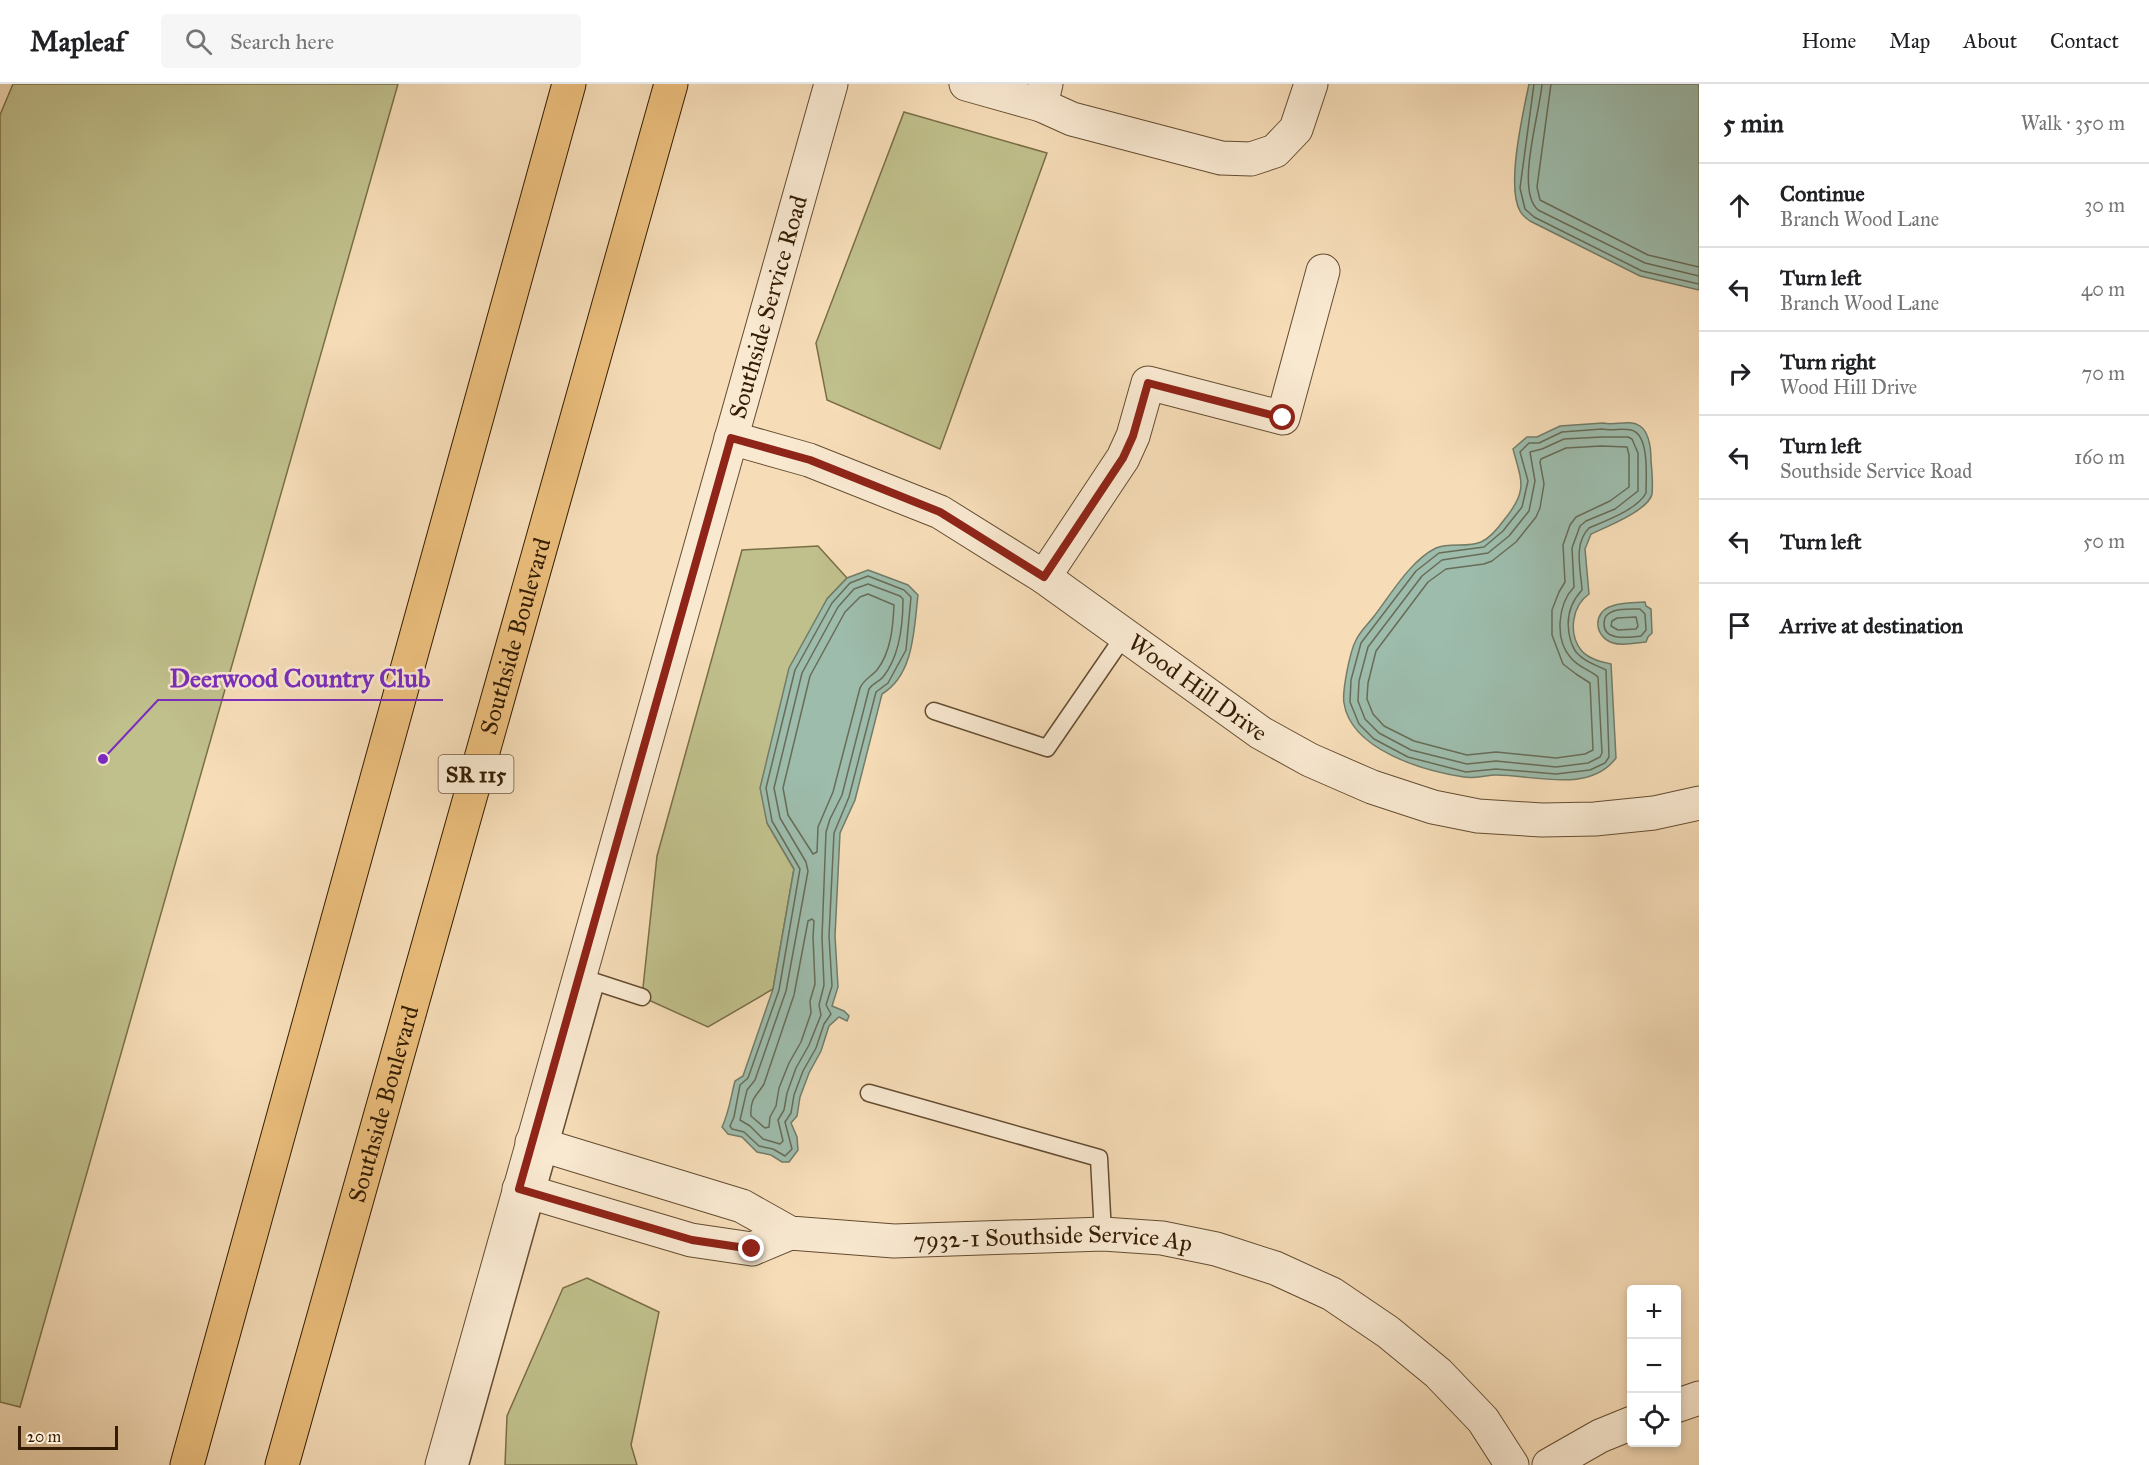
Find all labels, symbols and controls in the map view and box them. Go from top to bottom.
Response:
search box [161,14,581,68]
text: Mapleaf [30,24,125,59]
icon: search [182,25,215,58]
text: Search here [230,28,334,55]
text: Home [1801,28,1856,54]
text: Map [1889,28,1930,54]
text: About [1963,28,2017,54]
text: Contact [2050,28,2119,54]
text: 5 min [1723,107,1784,139]
text: Walk · 350 m [2021,111,2125,135]
text: Continue [1780,180,1865,207]
icon: ahead [1723,189,1756,222]
street label: Southside Service Road [722,192,814,422]
text: 30 m [2084,193,2125,217]
text: Branch Wood Lane [1780,207,1939,231]
text: Turn left [1780,264,1862,291]
icon: left [1723,273,1756,306]
text: 40 m [2081,277,2125,301]
text: Branch Wood Lane [1780,291,1939,315]
text: Turn right [1780,348,1876,375]
icon: right [1723,357,1756,390]
text: 70 m [2082,361,2125,385]
text: Wood Hill Drive [1780,375,1917,399]
route start [1269,404,1295,430]
text: Turn left [1780,432,1862,459]
icon: left [1723,441,1756,474]
text: 160 m [2074,445,2125,469]
text: Southside Service Road [1780,459,1972,483]
icon: left [1723,525,1756,558]
text: Turn left [1780,528,1862,555]
text: 50 m [2083,529,2125,553]
street label: Southside Boulevard [473,534,557,738]
icon: arrive [1723,609,1756,642]
text: Arrive at destination [1780,612,1963,639]
street label: Wood Hill Drive [1122,627,1273,748]
callout: Deerwood Country Club [158,656,443,700]
text: Deerwood Country Club [170,662,431,694]
road number: SR 115 [438,755,514,793]
street label: Southside Boulevard [342,1002,426,1206]
street label: 7932-1 Southside Service Ap [913,1219,1195,1259]
route end [738,1235,764,1261]
map controls [1627,1285,1681,1447]
button: + [1627,1285,1681,1339]
button: − [1627,1339,1681,1393]
button: locate [1627,1393,1681,1447]
scale bar [18,1423,118,1450]
text: 20 m [27,1427,61,1446]

